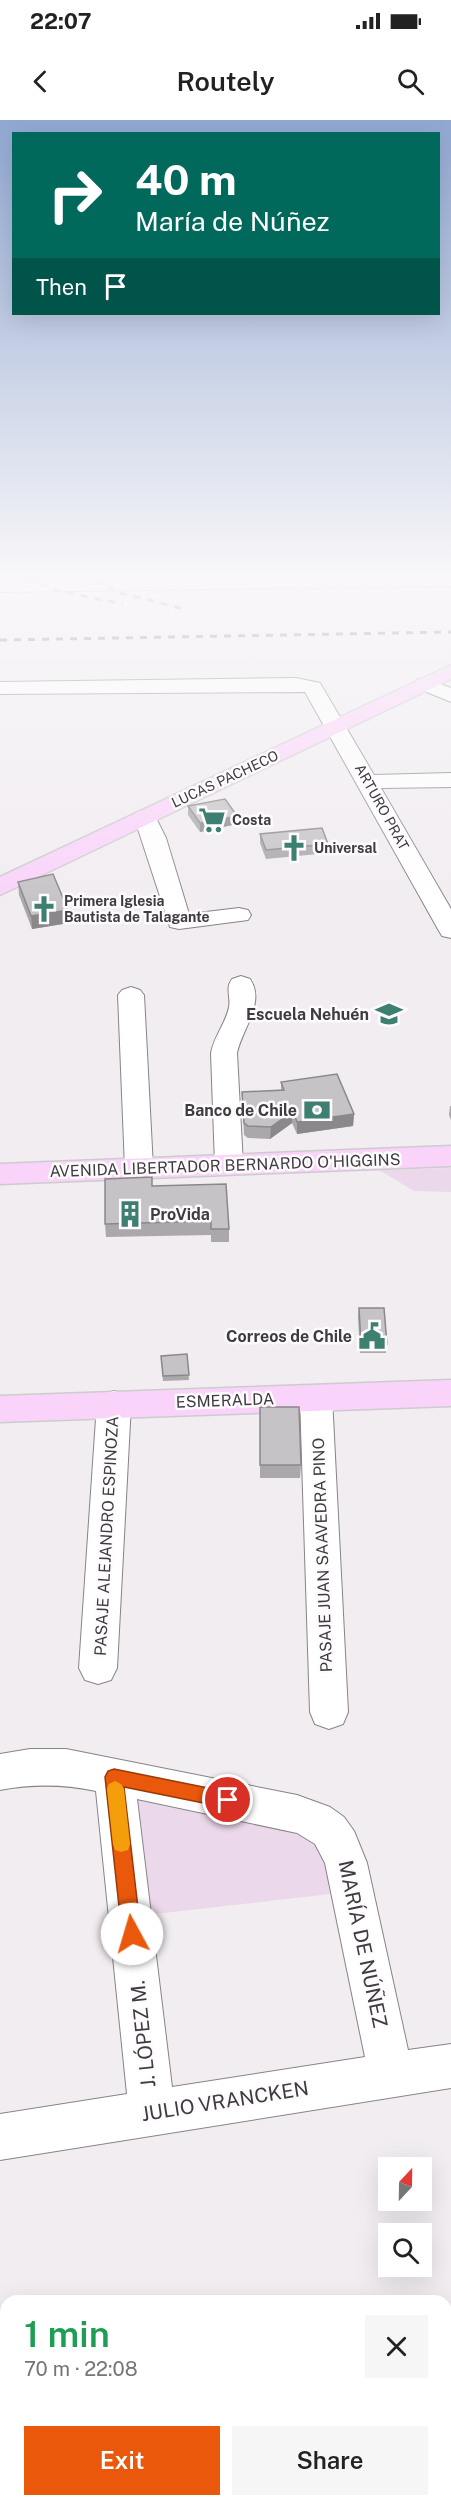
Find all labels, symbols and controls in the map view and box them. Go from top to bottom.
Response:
text: 22:07 [30,8,91,34]
icon: back [24,65,57,98]
text: Routely [176,65,275,97]
icon: search [394,65,427,98]
text: 40 m [135,155,237,204]
icon: right [36,156,114,234]
text: María de Núñez [135,205,330,237]
icon: arrive [99,270,132,303]
text: Then [36,274,87,300]
street label: LUCAS PACHECO [169,747,281,811]
street label: ARTURO PRAT [352,761,412,853]
supermarket icon: Costa [197,805,227,835]
place label: Costa [232,812,271,828]
church icon: Universal [279,833,309,863]
place label: Universal [314,840,377,856]
place label: Primera Iglesia Bautista de Talagante [64,893,210,925]
church icon: Primera Iglesia Bautista de Talagante [29,894,59,924]
school or university icon: Escuela Nehuén [374,999,404,1029]
place label: Escuela Nehuén [246,1005,369,1024]
bank icon: Banco de Chile [302,1095,332,1125]
place label: Banco de Chile [184,1101,297,1120]
street label: AVENIDA LIBERTADOR BERNARDO O'HIGGINS [49,1150,401,1181]
building icon: ProVida [115,1199,145,1229]
place label: ProVida [150,1205,210,1224]
public building icon: Correos de Chile [357,1321,387,1351]
place label: Correos de Chile [226,1327,352,1346]
street label: ESMERALDA [176,1389,274,1412]
street label: PASAJE ALEJANDRO ESPINOZA [91,1416,122,1656]
street label: PASAJE JUAN SAAVEDRA PINO [309,1437,336,1673]
pin [202,1774,253,1825]
icon: arrive [211,1783,244,1816]
street label: MARÍA DE NÚÑEZ [334,1858,393,2030]
position arrow [100,1902,164,1966]
street label: J. LÓPEZ M. [124,1979,161,2089]
street label: JULIO VRANCKEN [139,2076,311,2126]
north arrow [378,2157,432,2211]
map controls [378,2157,432,2277]
button: search [378,2223,432,2277]
text: 1 min [24,2313,110,2355]
button: close [365,2315,428,2378]
text: 70 m · 22:08 [24,2357,138,2381]
button: Exit [24,2426,220,2495]
button: Share [232,2426,428,2495]

